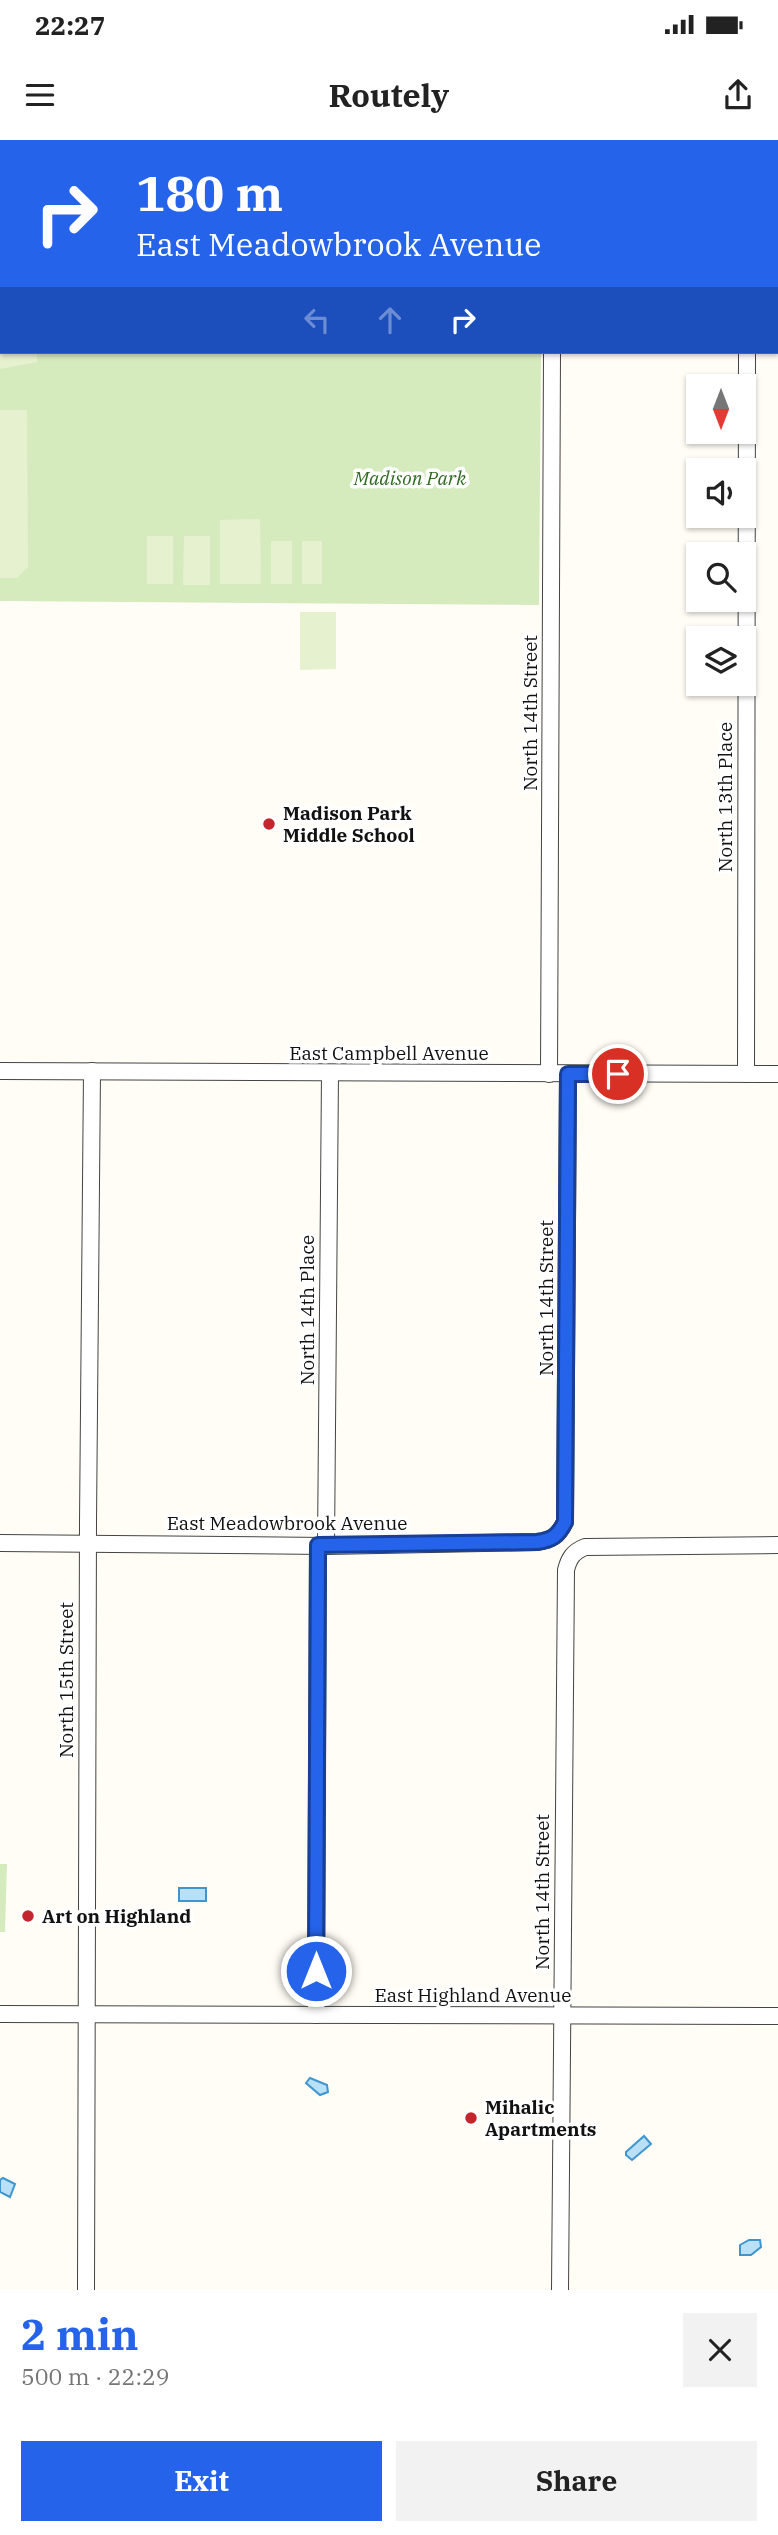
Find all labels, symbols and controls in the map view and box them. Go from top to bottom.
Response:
text: 22:27 [35,8,105,42]
text: Routely [329,74,449,116]
icon: menu [21,76,59,114]
icon: share [719,76,757,114]
text: 180 m [136,161,283,224]
icon: right [21,168,112,259]
text: East Meadowbrook Avenue [136,223,541,265]
icon: left [298,301,336,339]
icon: ahead [371,301,409,339]
icon: right [444,301,482,339]
north arrow [686,374,756,444]
map controls [686,374,756,696]
button: sound [686,458,756,528]
park label: Madison Park [353,466,467,490]
button: search [686,542,756,612]
button: layers [686,626,756,696]
street label: North 14th Street [518,635,542,791]
street label: North 13th Place [713,722,737,872]
place label: Madison Park Middle School [283,801,415,847]
marker: Madison Park Middle School [261,816,277,832]
street label: East Campbell Avenue [289,1041,489,1065]
pin [588,1044,648,1104]
icon: arrive [599,1055,637,1093]
street label: North 14th Street [534,1220,558,1376]
street label: North 14th Place [295,1235,319,1385]
street label: East Meadowbrook Avenue [167,1511,407,1535]
street label: North 15th Street [54,1602,78,1758]
street label: North 14th Street [530,1814,554,1970]
place label: Art on Highland [42,1904,191,1928]
marker: Art on Highland [20,1908,36,1924]
position arrow [279,1934,353,2008]
street label: East Highland Avenue [375,1983,571,2007]
place label: Mihalic Apartments [485,2095,596,2141]
marker: Mihalic Apartments [463,2110,479,2126]
text: 2 min [21,2307,139,2362]
button: close [683,2313,757,2387]
text: 500 m · 22:29 [21,2361,170,2391]
button: Exit [21,2441,382,2521]
button: Share [396,2441,757,2521]

